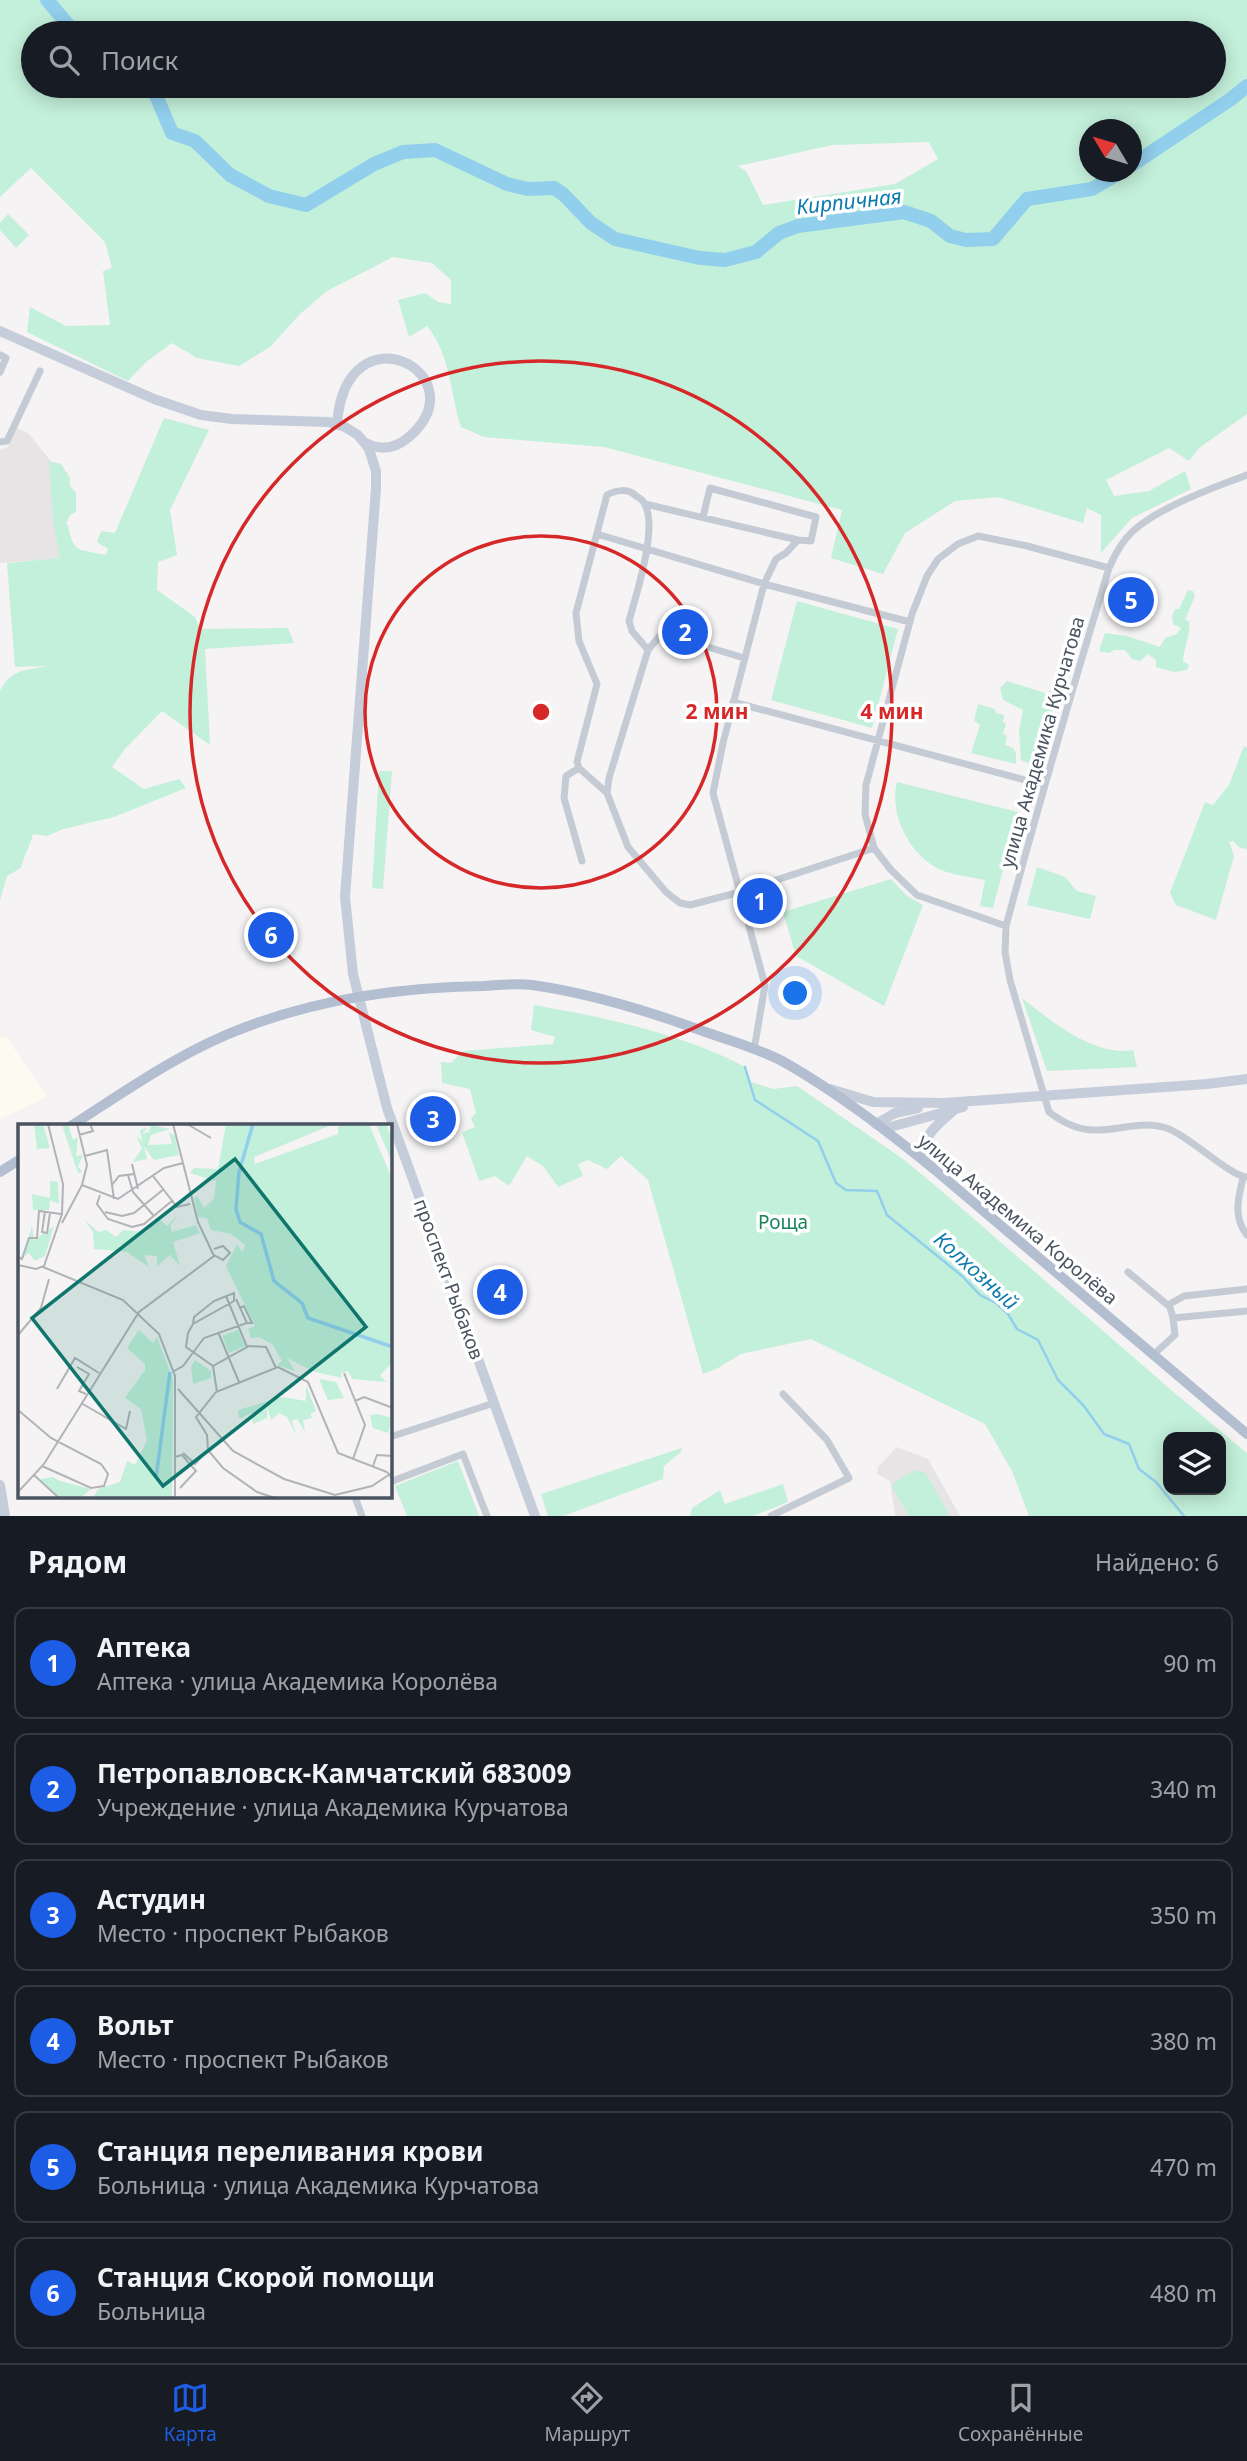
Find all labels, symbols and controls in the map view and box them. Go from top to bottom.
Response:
search box [21,21,1226,98]
icon: search [45,41,83,79]
text: Поиск [101,42,178,78]
north arrow [1079,119,1142,182]
water label: Кирпичная [795,182,903,220]
pin: 5 [1108,574,1154,626]
pin: 2 [662,606,708,658]
street label: улица Академика Курчатова [994,613,1090,871]
text: 2 мин [686,697,748,725]
text: 4 мин [861,697,923,725]
centre of rings [529,700,553,724]
pin: 1 [737,875,783,927]
pin: 6 [248,909,294,961]
your location [778,976,812,1010]
pin: 3 [410,1093,456,1145]
inset map [18,1124,392,1498]
street label: улица Академика Королёва [913,1128,1123,1310]
street label: проспект Рыбаков [408,1195,490,1363]
park label: Роща [758,1209,808,1235]
water label: Колхозный [928,1225,1025,1316]
pin: 4 [477,1266,523,1318]
map controls [1163,1432,1226,1495]
button: layers [1163,1432,1226,1495]
text: Рядом [28,1541,127,1582]
text: Найдено: 6 [1095,1546,1219,1578]
text: Аптека [97,1629,191,1665]
text: 1 [46,1647,60,1679]
text: 90 m [1163,1647,1217,1679]
text: Аптека · улица Академика Королёва [97,1665,498,1697]
text: Петропавловск-Камчатский 683009 [97,1755,571,1791]
text: 2 [46,1773,60,1805]
text: 340 m [1150,1773,1217,1805]
text: Учреждение · улица Академика Курчатова [97,1791,569,1823]
text: Астудин [97,1881,206,1917]
text: 3 [46,1899,60,1931]
text: 350 m [1150,1899,1217,1931]
text: Место · проспект Рыбаков [97,1917,389,1949]
text: Вольт [97,2007,174,2043]
text: 4 [46,2025,60,2057]
text: 380 m [1150,2025,1217,2057]
text: Место · проспект Рыбаков [97,2043,389,2075]
text: Станция переливания крови [97,2133,484,2169]
text: 5 [46,2151,60,2183]
text: 470 m [1150,2151,1217,2183]
text: Больница · улица Академика Курчатова [97,2169,539,2201]
text: Станция Скорой помощи [97,2259,435,2295]
text: 6 [46,2277,60,2309]
text: 480 m [1150,2277,1217,2309]
text: Больница [97,2295,206,2327]
tab: Карта [164,2379,217,2447]
tab: Маршрут [544,2379,630,2447]
tab: Сохранённые [958,2379,1083,2447]

